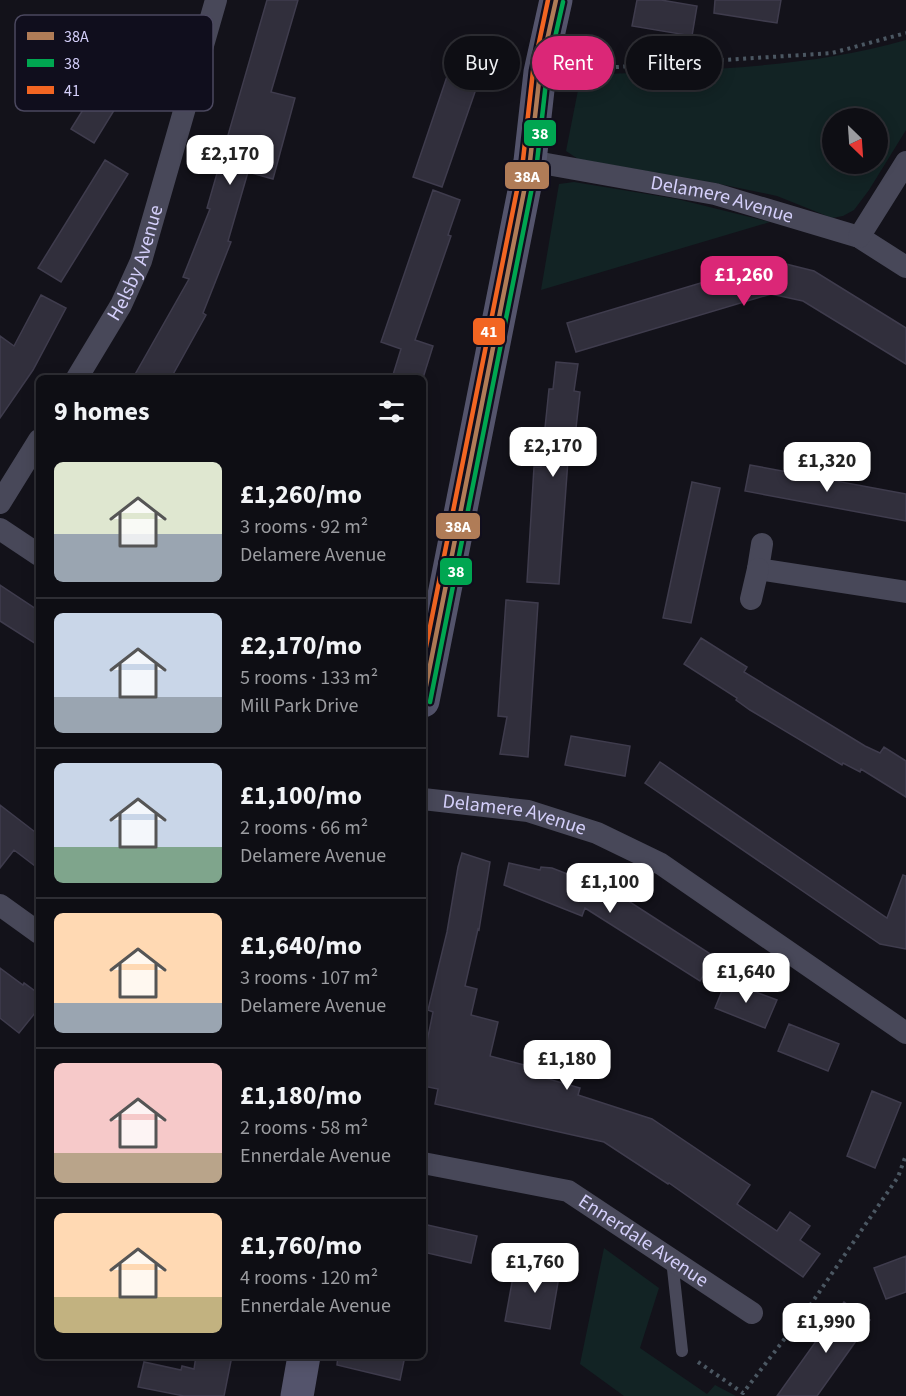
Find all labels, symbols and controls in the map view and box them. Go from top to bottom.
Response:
legend [15,15,213,111]
text: 38A [64,26,89,48]
chip: Buy [444,36,520,90]
chip: Rent [532,36,614,90]
chip: Filters [626,36,722,90]
text: 38 [64,53,80,75]
text: 41 [64,80,80,102]
north arrow [822,108,888,174]
map controls [822,108,888,174]
line badge: 38 [523,119,557,147]
text: 38 [532,123,548,145]
pin: £2,170 [181,135,279,186]
text: £2,170 [201,140,259,168]
line badge: 38A [504,161,550,190]
text: 38A [514,166,541,188]
street label: Delamere Avenue [648,169,797,231]
street label: Helsby Avenue [100,202,170,326]
pin: £1,260 [695,256,793,307]
text: £1,260 [715,261,773,289]
line badge: 41 [472,317,506,346]
text: 41 [481,321,497,343]
text: 9 homes [54,393,149,430]
icon: filters [375,395,408,428]
pin: £2,170 [504,427,602,478]
text: £2,170 [524,432,582,460]
pin: £1,320 [778,442,876,493]
text: £1,320 [798,447,856,475]
text: £1,260/mo [240,476,362,513]
icon: home [102,486,174,558]
line badge: 38A [435,512,481,540]
text: 3 rooms · 92 m² [240,513,368,541]
text: 38A [445,516,472,538]
text: Delamere Avenue [240,541,386,569]
line badge: 38 [439,557,473,586]
text: 38 [448,561,464,583]
text: £2,170/mo [240,627,362,664]
icon: home [102,637,174,709]
text: 5 rooms · 133 m² [240,664,378,692]
text: Mill Park Drive [240,692,358,720]
text: £1,100/mo [240,777,362,814]
icon: home [102,787,174,859]
street label: Delamere Avenue [441,787,590,843]
text: 2 rooms · 66 m² [240,814,368,842]
text: Delamere Avenue [240,842,386,870]
pin: £1,100 [561,863,659,914]
text: £1,100 [581,868,639,896]
text: £1,640/mo [240,927,362,964]
icon: home [102,937,174,1009]
pin: £1,640 [697,953,795,1004]
text: £1,640 [717,958,775,986]
text: 3 rooms · 107 m² [240,964,378,992]
text: Delamere Avenue [240,992,386,1020]
pin: £1,180 [518,1040,616,1091]
text: £1,180 [538,1045,596,1073]
text: £1,180/mo [240,1077,362,1114]
icon: home [102,1087,174,1159]
text: 2 rooms · 58 m² [240,1114,368,1142]
text: Ennerdale Avenue [240,1142,391,1170]
street label: Ennerdale Avenue [573,1188,714,1294]
text: £1,760/mo [240,1227,362,1264]
icon: home [102,1237,174,1309]
pin: £1,760 [486,1243,584,1294]
text: £1,760 [506,1248,564,1276]
text: 4 rooms · 120 m² [240,1264,378,1292]
text: Ennerdale Avenue [240,1292,391,1320]
pin: £1,990 [777,1303,875,1354]
text: £1,990 [797,1308,855,1336]

